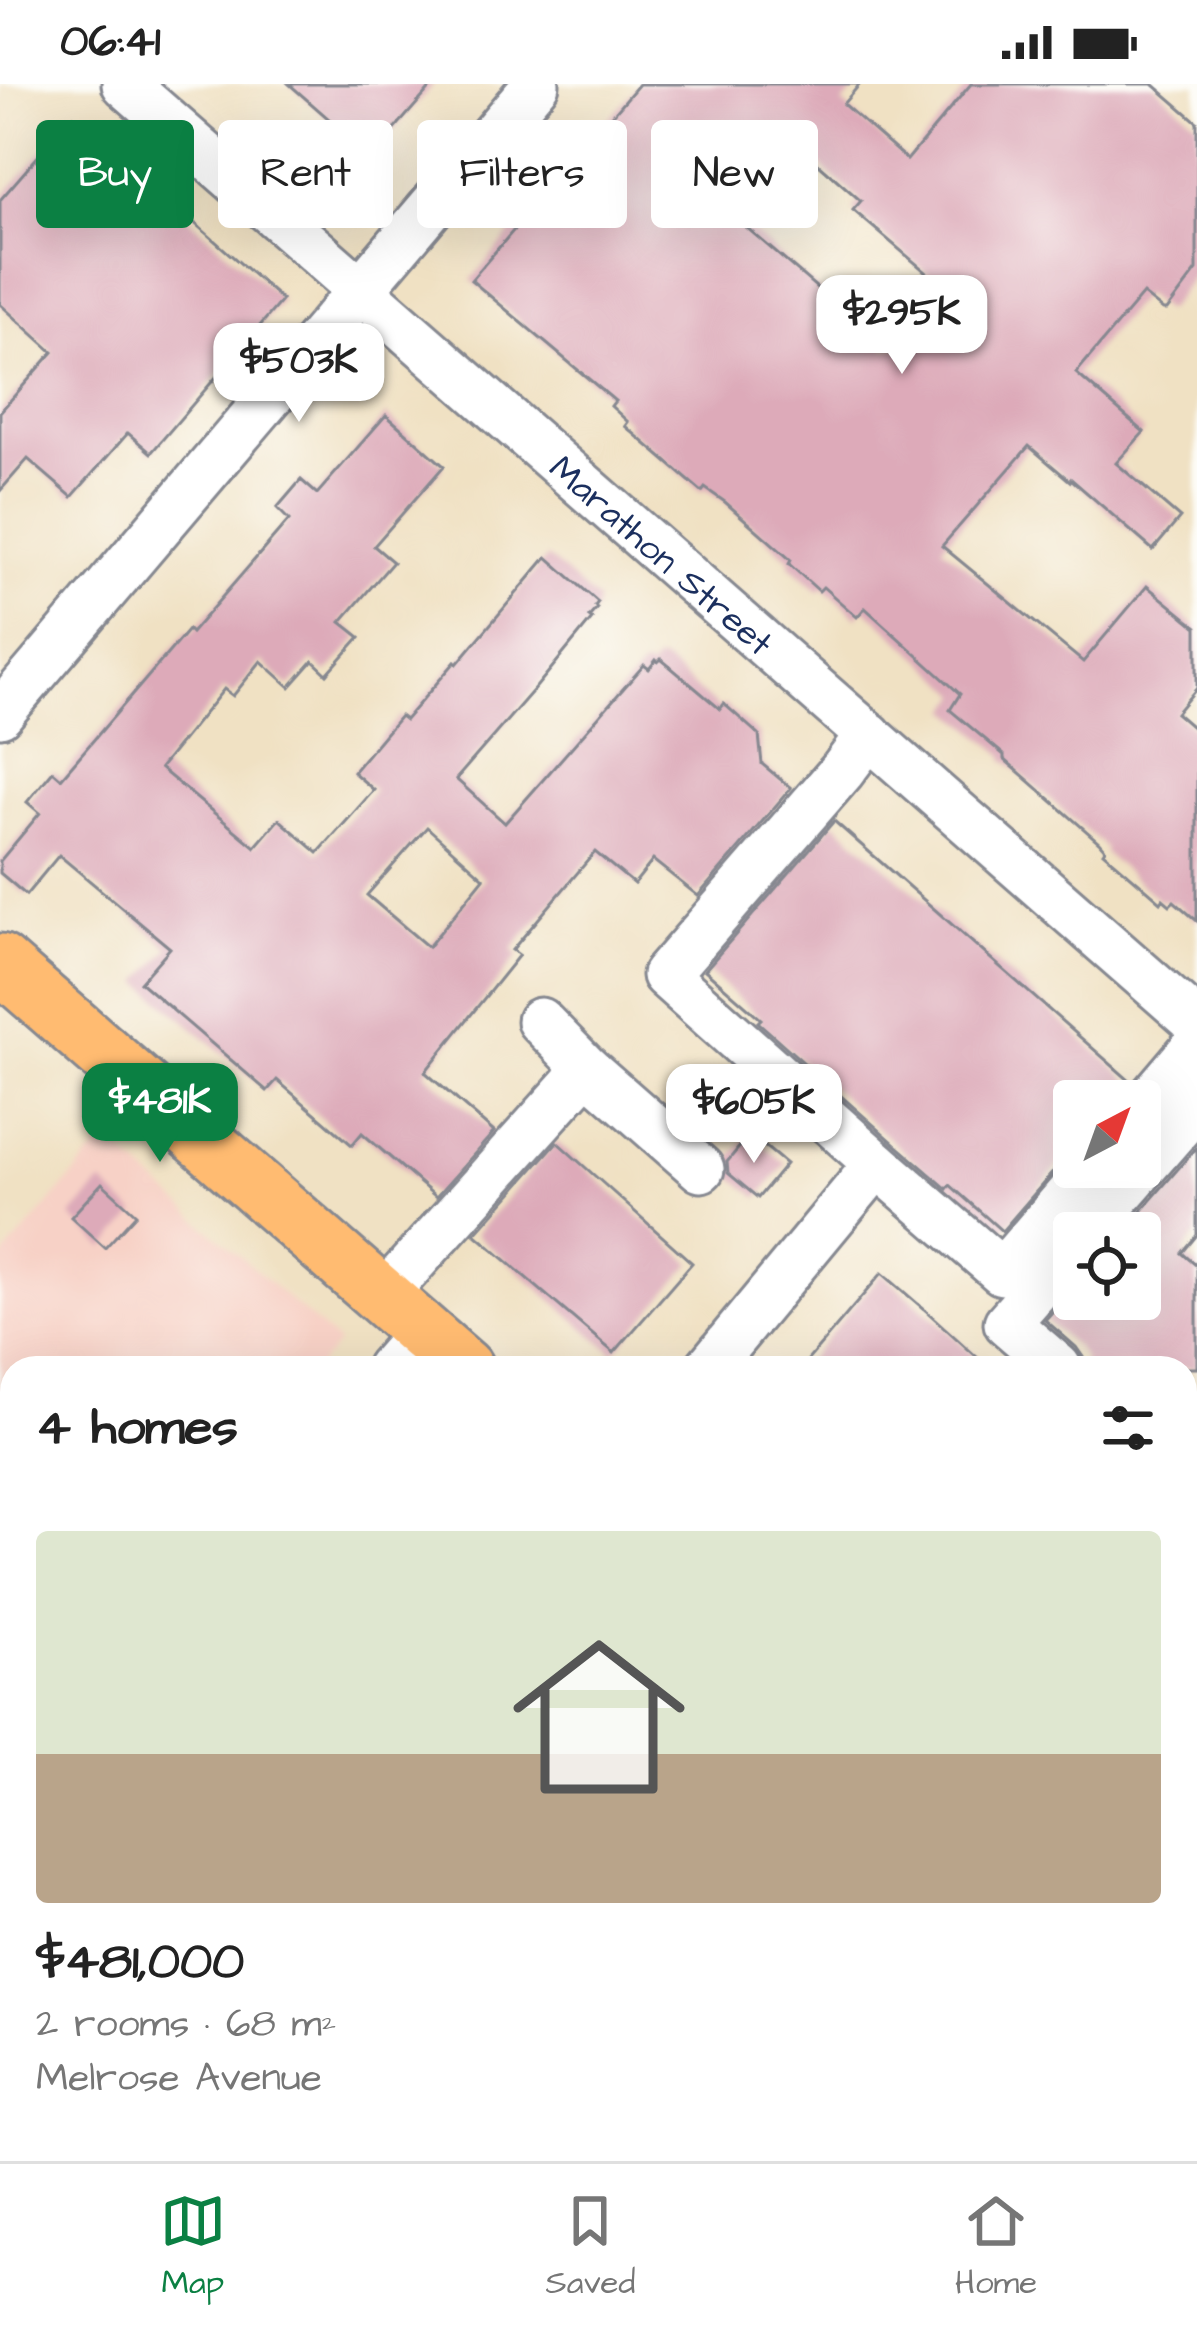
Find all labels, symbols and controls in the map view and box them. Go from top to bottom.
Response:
text: 06:41 [60,11,161,73]
chip: Buy [36,120,194,228]
chip: Rent [218,120,393,228]
chip: Filters [417,120,627,228]
chip: New [651,120,818,228]
pin: $295K [818,275,986,377]
text: $295K [843,287,961,341]
pin: $503K [215,323,383,425]
text: $503K [240,335,358,389]
street label: Marathon Street [537,444,784,669]
pin: $481K [76,1063,244,1165]
pin: $605K [670,1064,838,1166]
text: $481K [109,1075,211,1129]
text: $605K [693,1076,815,1130]
north arrow [1053,1080,1161,1188]
map controls [1053,1080,1161,1320]
button: locate [1053,1212,1161,1320]
text: 4 homes [36,1393,238,1464]
icon: filters [1095,1395,1161,1461]
icon: home [491,1609,707,1825]
text: $481,000 [36,1927,244,1998]
text: 2 rooms · 68 m² [36,1998,336,2052]
text: Melrose Avenue [36,2052,322,2106]
tab: Map [160,2188,226,2306]
tab: Saved [546,2188,635,2306]
tab: Home [955,2188,1037,2306]

